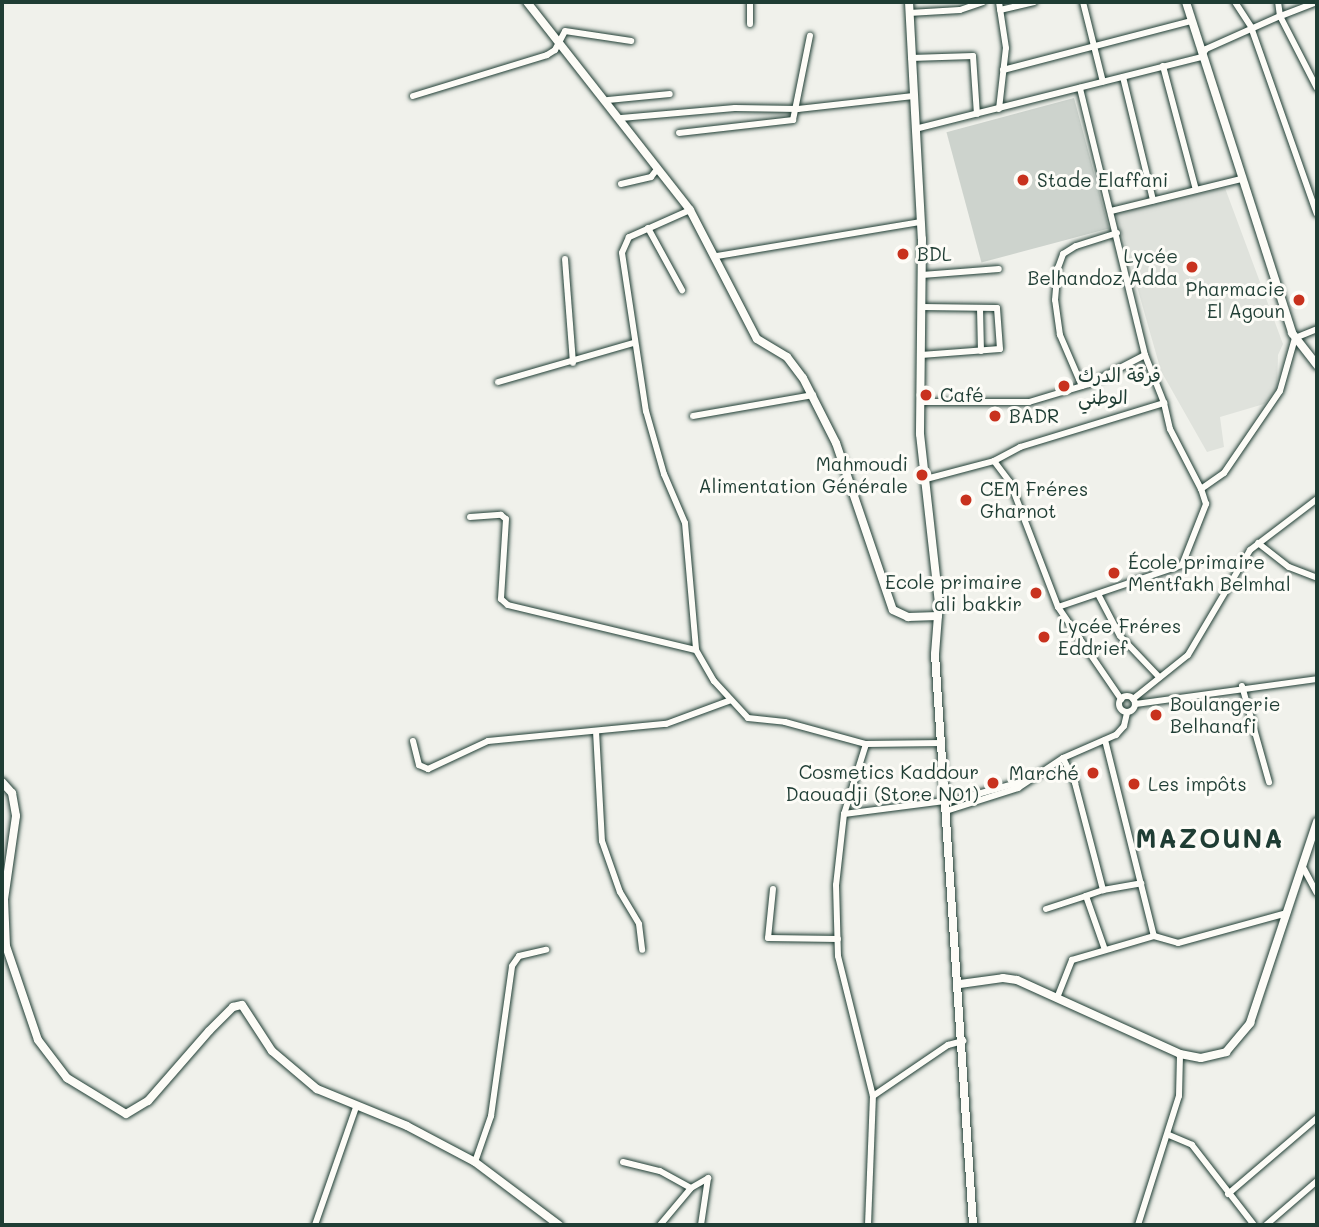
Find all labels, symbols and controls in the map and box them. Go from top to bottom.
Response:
place label: Stade Elaffani [1037,169,1168,191]
marker: Stade Elaffani [1015,172,1031,188]
place label: BDL [917,243,952,265]
place label: Lycée Belhandoz Adda [1028,245,1178,289]
marker: BDL [895,246,911,262]
marker: Lycée Belhandoz Adda [1184,259,1200,275]
place label: Pharmacie El Agoun [1186,278,1285,322]
marker: Pharmacie El Agoun [1291,292,1307,308]
place label: فرقة الدرك الوطني [1078,364,1161,408]
marker: فرقة الدرك الوطني [1056,378,1072,394]
place label: Café [940,384,984,406]
marker: Café [918,387,934,403]
place label: BADR [1009,405,1059,427]
marker: BADR [987,408,1003,424]
place label: Mahmoudi Alimentation Générale [699,453,908,497]
marker: Mahmoudi Alimentation Générale [914,467,930,483]
place label: CEM Fréres Gharnot [980,478,1088,522]
marker: CEM Fréres Gharnot [958,492,974,508]
place label: École primaire Mentfakh Belmhal [1128,551,1291,595]
marker: École primaire Mentfakh Belmhal [1106,565,1122,581]
place label: Ecole primaire ali bakkir [885,571,1022,615]
marker: Ecole primaire ali bakkir [1028,585,1044,601]
place label: Lycée Fréres Eddrief [1058,615,1181,659]
marker: Lycée Fréres Eddrief [1036,629,1052,645]
place label: Boulangerie Belhanafi [1170,693,1280,737]
marker: Boulangerie Belhanafi [1148,707,1164,723]
place label: Cosmetics Kaddour Daouadji (Store N01) [785,761,979,805]
place label: Marché [1009,762,1079,784]
marker: Marché [1085,765,1101,781]
place label: Les impôts [1148,773,1247,795]
marker: Cosmetics Kaddour Daouadji (Store N01) [985,775,1001,791]
marker: Les impôts [1126,776,1142,792]
district label: MAZOUNA [1136,823,1284,855]

